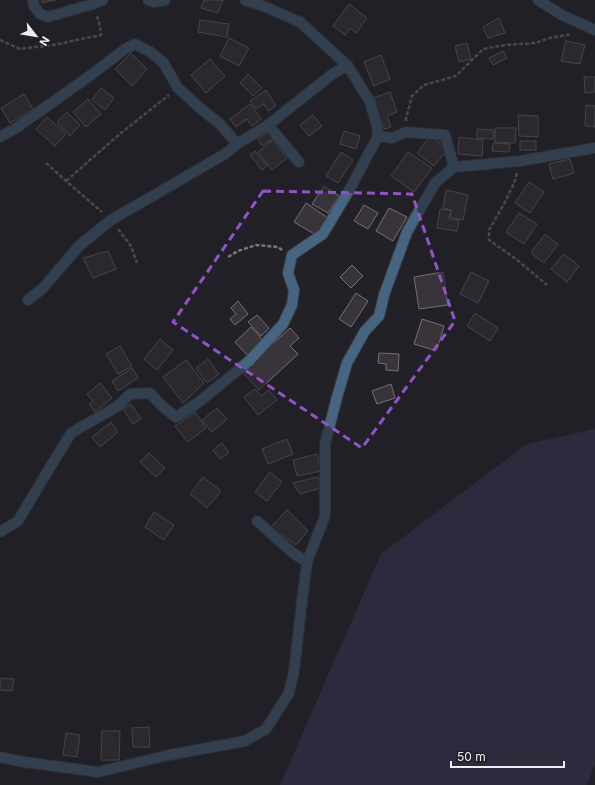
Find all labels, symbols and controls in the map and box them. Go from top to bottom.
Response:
north arrow [16,16,56,56]
text: N [36,34,53,48]
scale bar [451,743,564,769]
text: 50 m [457,749,486,764]

